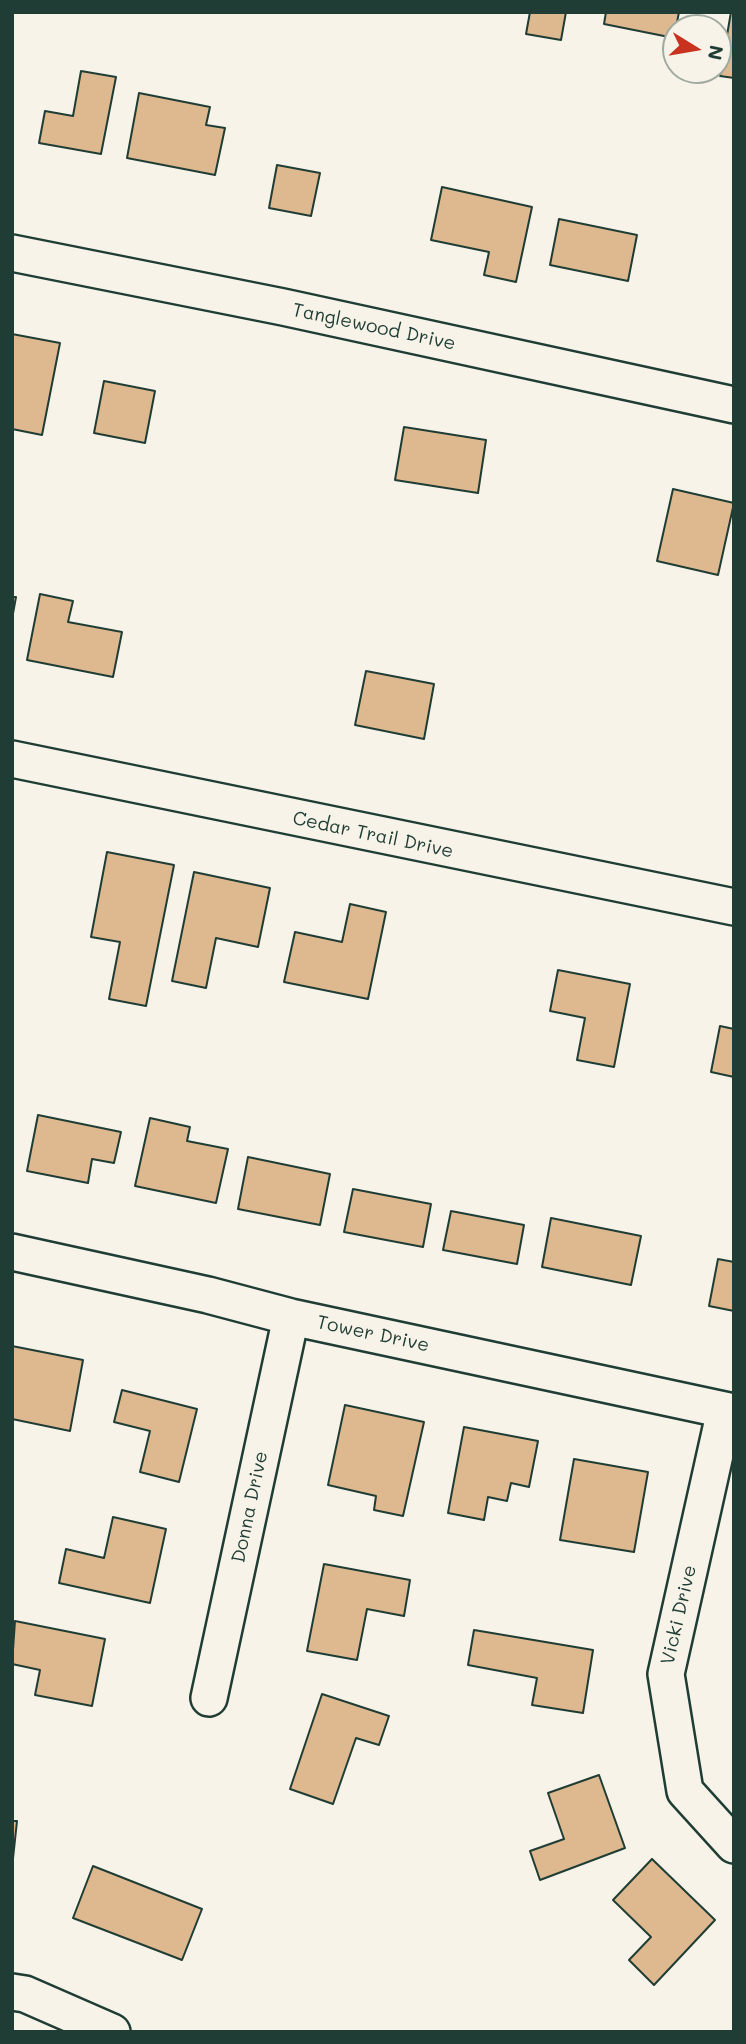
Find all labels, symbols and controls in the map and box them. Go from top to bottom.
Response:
north arrow [662,14,732,84]
text: N [702,43,730,62]
street label: Tanglewood Drive [290,299,458,355]
street label: Cedar Trail Drive [291,807,455,863]
street label: Tower Drive [315,1311,431,1357]
street label: Donna Drive [227,1449,273,1565]
street label: Vicki Drive [656,1563,702,1667]

